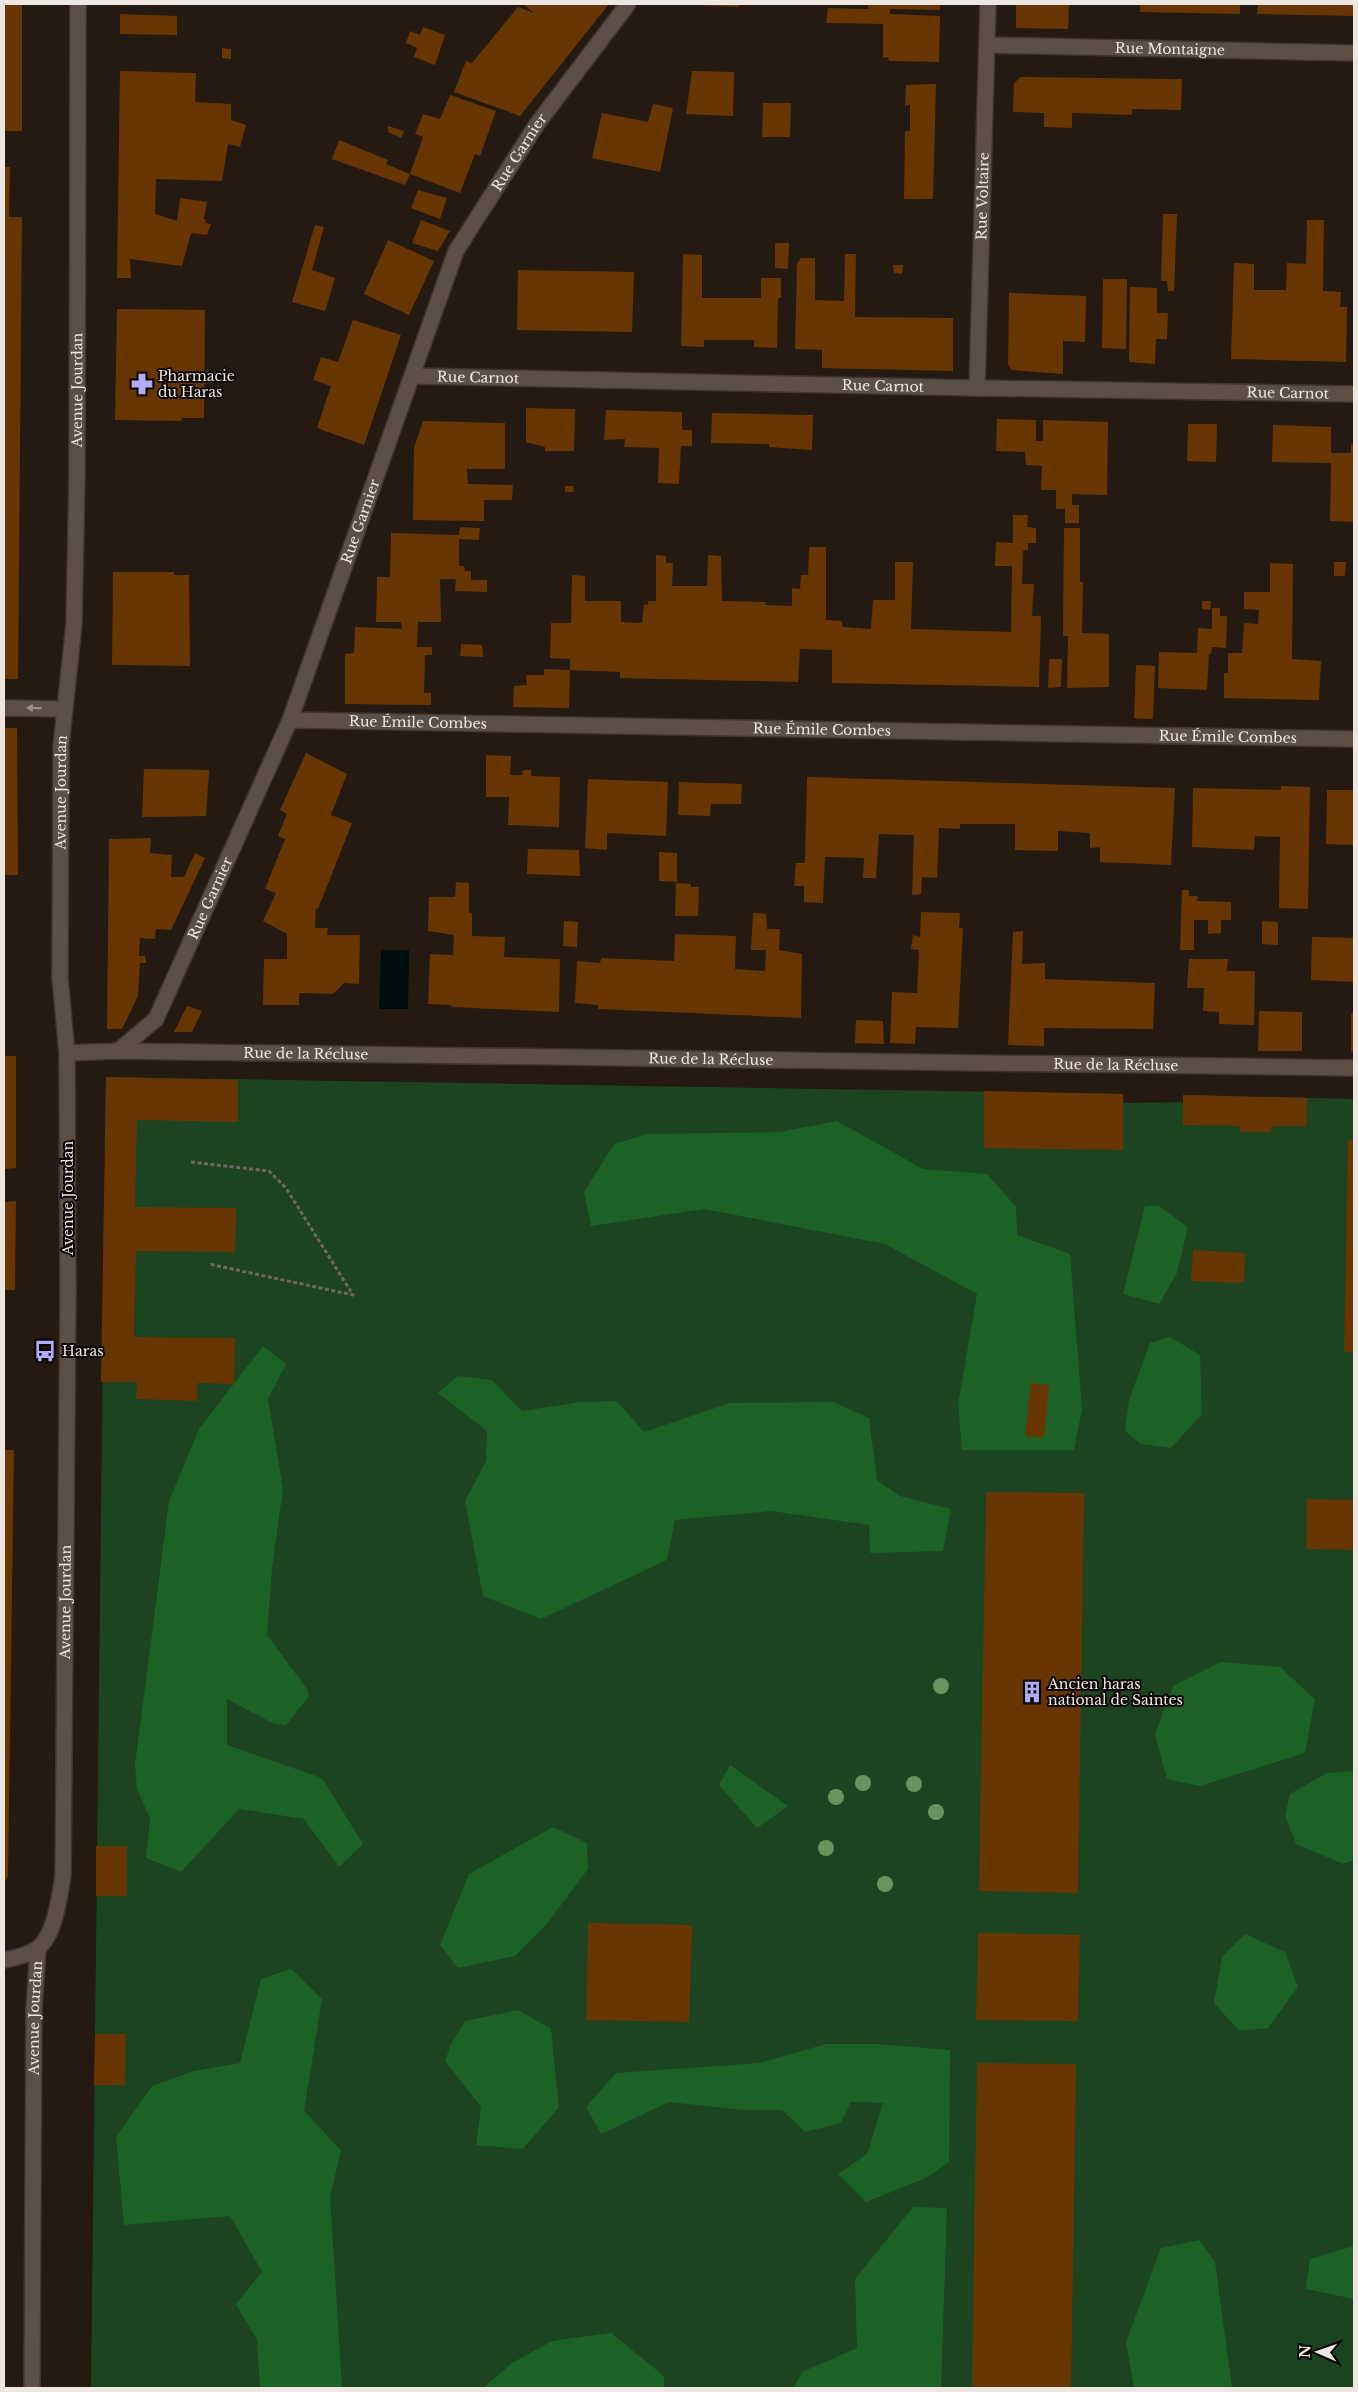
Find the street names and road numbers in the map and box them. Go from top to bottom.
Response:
street label: Rue Montaigne [1115,39,1225,59]
street label: Rue Garnier [488,110,551,194]
street label: Rue Voltaire [972,152,993,240]
street label: Avenue Jourdan [68,333,86,448]
street label: Rue Carnot [437,368,520,387]
street label: Rue Carnot [842,376,925,396]
street label: Rue Carnot [1247,383,1330,403]
street label: Rue Garnier [337,476,384,566]
street label: Rue Émile Combes [349,712,487,733]
street label: Rue Émile Combes [753,719,891,740]
street label: Rue Émile Combes [1159,727,1297,747]
street label: Avenue Jourdan [52,734,71,851]
street label: Rue Garnier [184,854,237,942]
street label: Rue de la Récluse [243,1044,369,1063]
street label: Rue de la Récluse [648,1049,774,1069]
street label: Rue de la Récluse [1053,1055,1179,1075]
street label: Avenue Jourdan [59,1140,77,1256]
street label: Avenue Jourdan [56,1544,75,1660]
street label: Avenue Jourdan [25,1960,46,2076]

